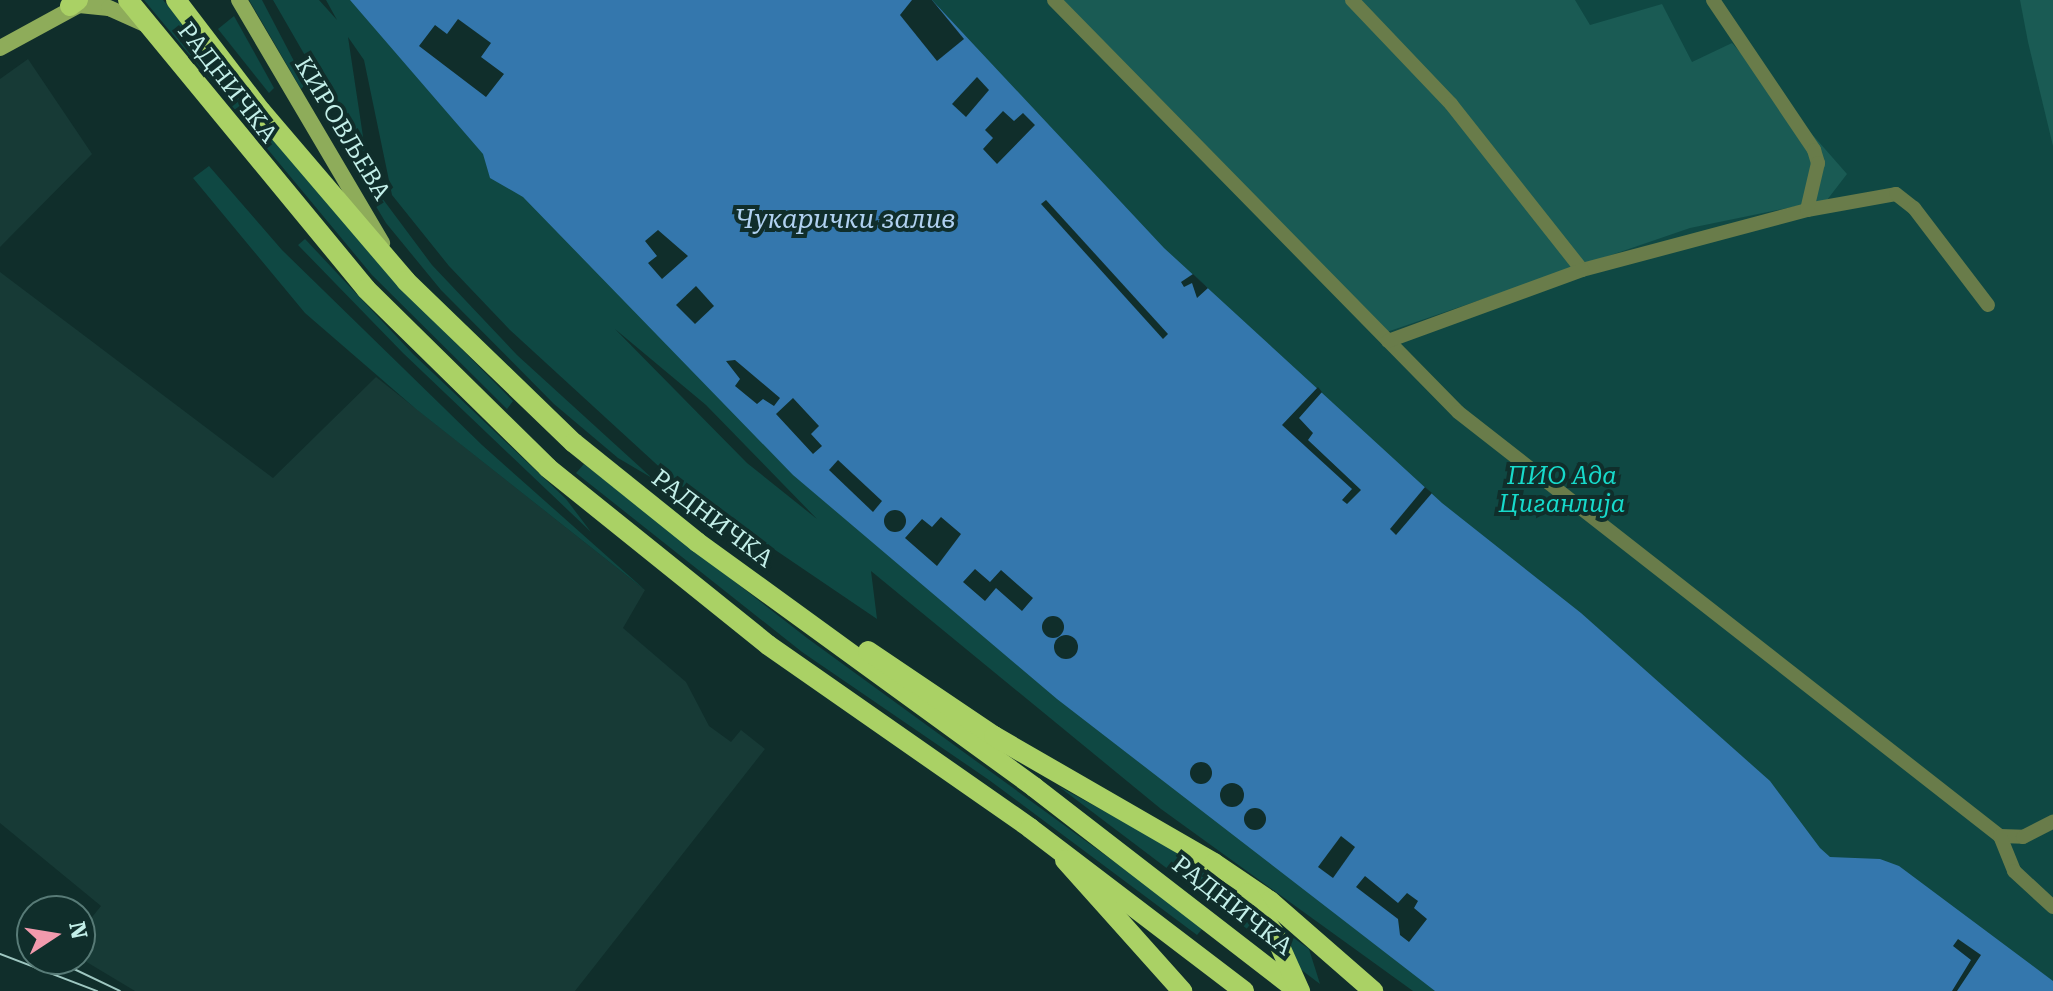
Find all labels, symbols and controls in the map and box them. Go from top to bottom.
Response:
street label: РАДНИЧКА [171,17,283,149]
street label: КИРОВЉЕВА [288,52,396,206]
water label: Чукарички залив [734,204,956,236]
park label: ПИО Ада Циганлија [1499,463,1625,519]
street label: РАДНИЧКА [646,464,778,574]
street label: РАДНИЧКА [1166,850,1298,962]
north arrow [16,895,96,975]
text: N [64,919,92,941]

